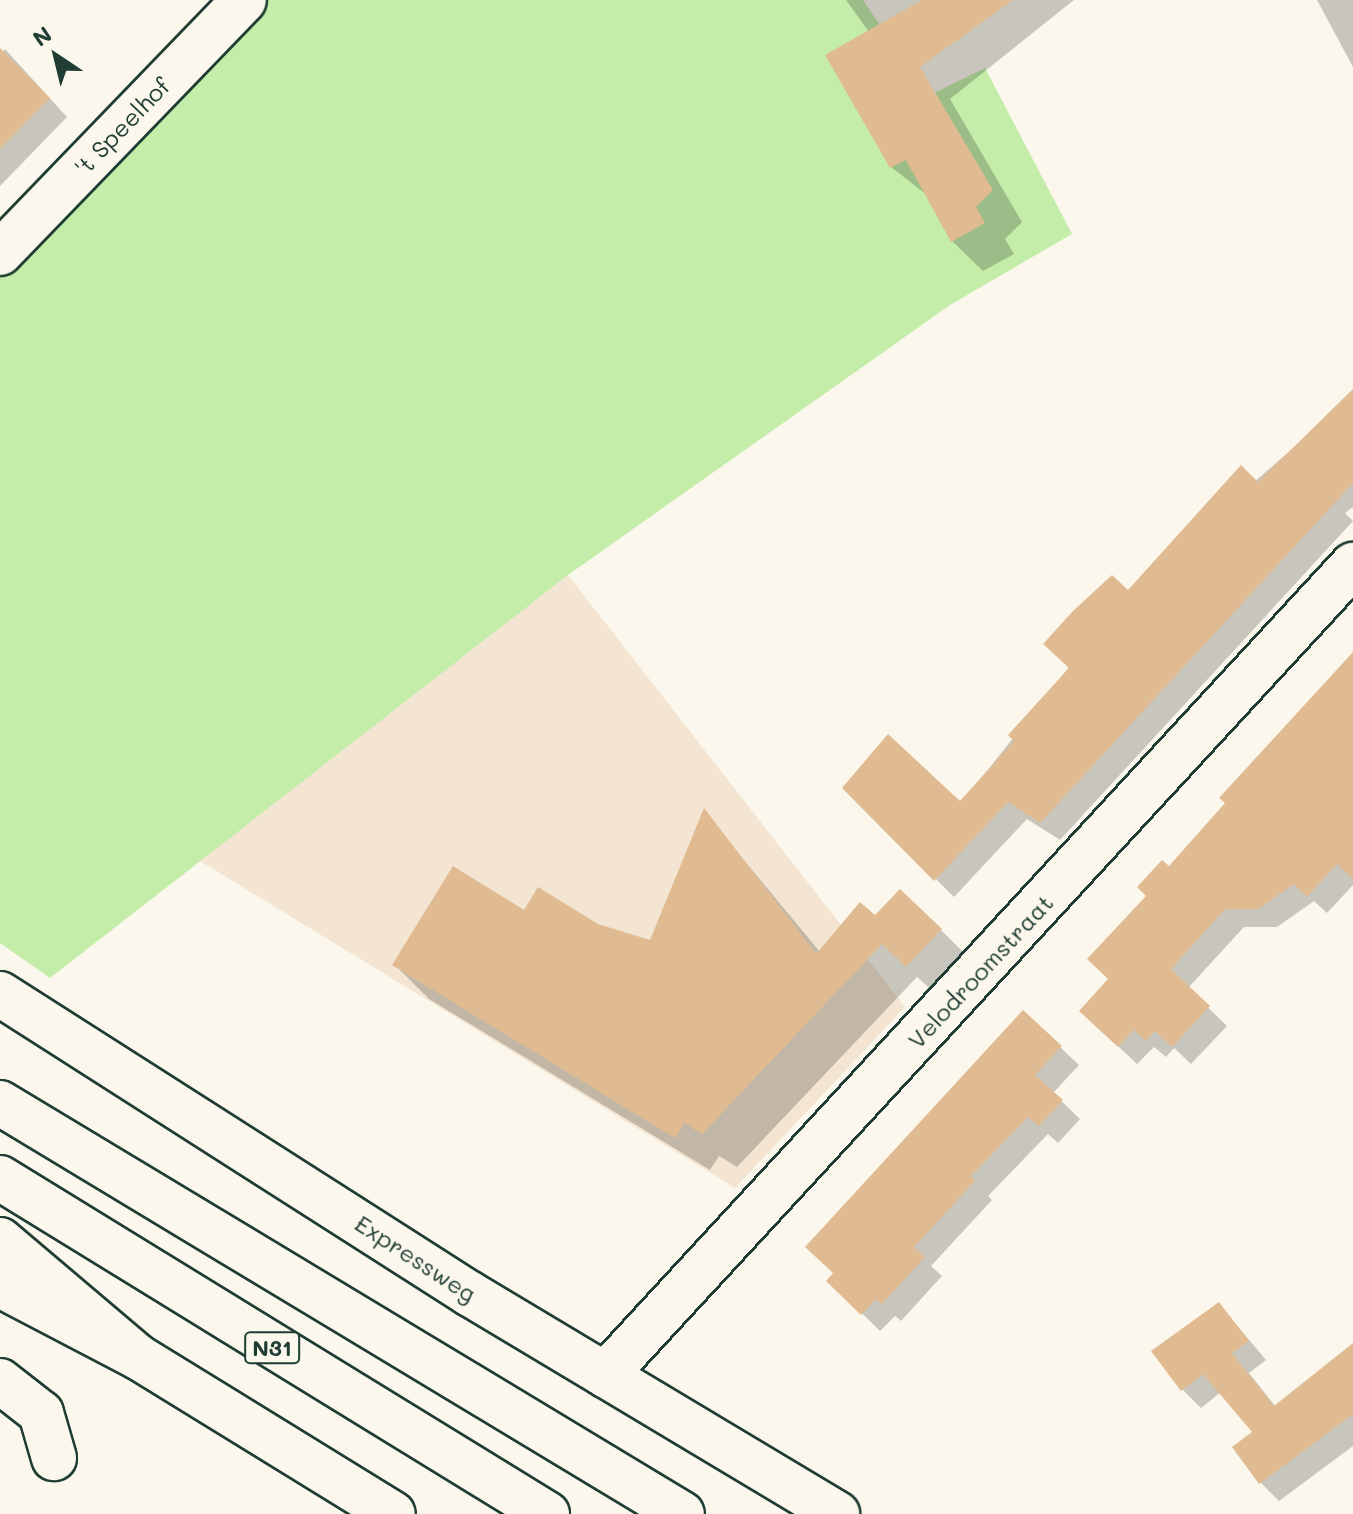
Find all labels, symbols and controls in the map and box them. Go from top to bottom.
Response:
north arrow [16,16,96,96]
text: N [27,19,57,53]
street label: 't Speelhof [68,71,176,181]
street label: Velodroomstraat [901,888,1059,1054]
street label: Expressweg [350,1208,482,1308]
road number: N31 [244,1330,300,1366]

